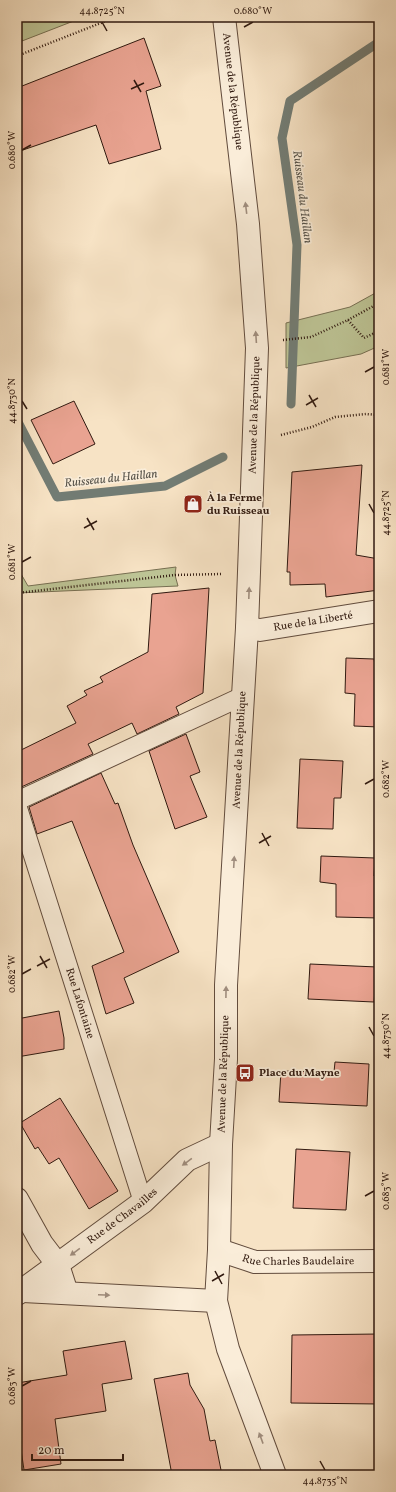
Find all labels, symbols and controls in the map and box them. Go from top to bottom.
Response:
text: 44.8725°N [79,4,125,18]
text: 0.680°W [234,4,272,18]
street label: Avenue de la République [218,32,247,151]
text: 0.680°W [5,131,19,169]
water label: Ruisseau du Haillan [288,150,316,244]
one-way arrow [243,202,250,214]
one-way arrow [253,331,260,343]
text: 0.681°W [379,349,393,385]
street label: Avenue de la République [245,356,265,474]
text: 44.8730°N [5,378,19,424]
water label: Ruisseau du Haillan [64,466,158,492]
text: 44.8725°N [379,490,393,536]
place label: À la Ferme du Ruisseau [207,491,270,519]
shop icon: À la Ferme du Ruisseau [182,493,204,515]
text: 0.681°W [5,544,19,580]
one-way arrow [245,587,252,599]
street label: Rue de la Liberté [272,608,354,635]
street label: Avenue de la République [229,691,251,809]
text: 0.682°W [379,760,393,798]
one-way arrow [230,856,237,868]
text: 0.682°W [5,955,19,993]
street label: Rue Lafontaine [62,966,98,1041]
one-way arrow [223,985,229,998]
text: 44.8730°N [379,1013,393,1059]
street label: Avenue de la République [214,1015,234,1133]
bus stop icon: Place du Mayne [234,1062,256,1084]
place label: Place du Mayne [259,1066,340,1081]
one-way arrow [181,1158,192,1166]
text: 0.683°W [379,1172,393,1210]
street label: Rue de Chavailles [84,1184,161,1248]
one-way arrow [70,1248,80,1256]
street label: Rue Charles Baudelaire [240,1251,354,1269]
one-way arrow [98,1292,111,1298]
text: 0.683°W [5,1367,19,1405]
one-way arrow [258,1432,264,1444]
scale bar [32,1436,123,1462]
text: 20 m [38,1443,65,1459]
text: 44.8735°N [302,1474,348,1488]

